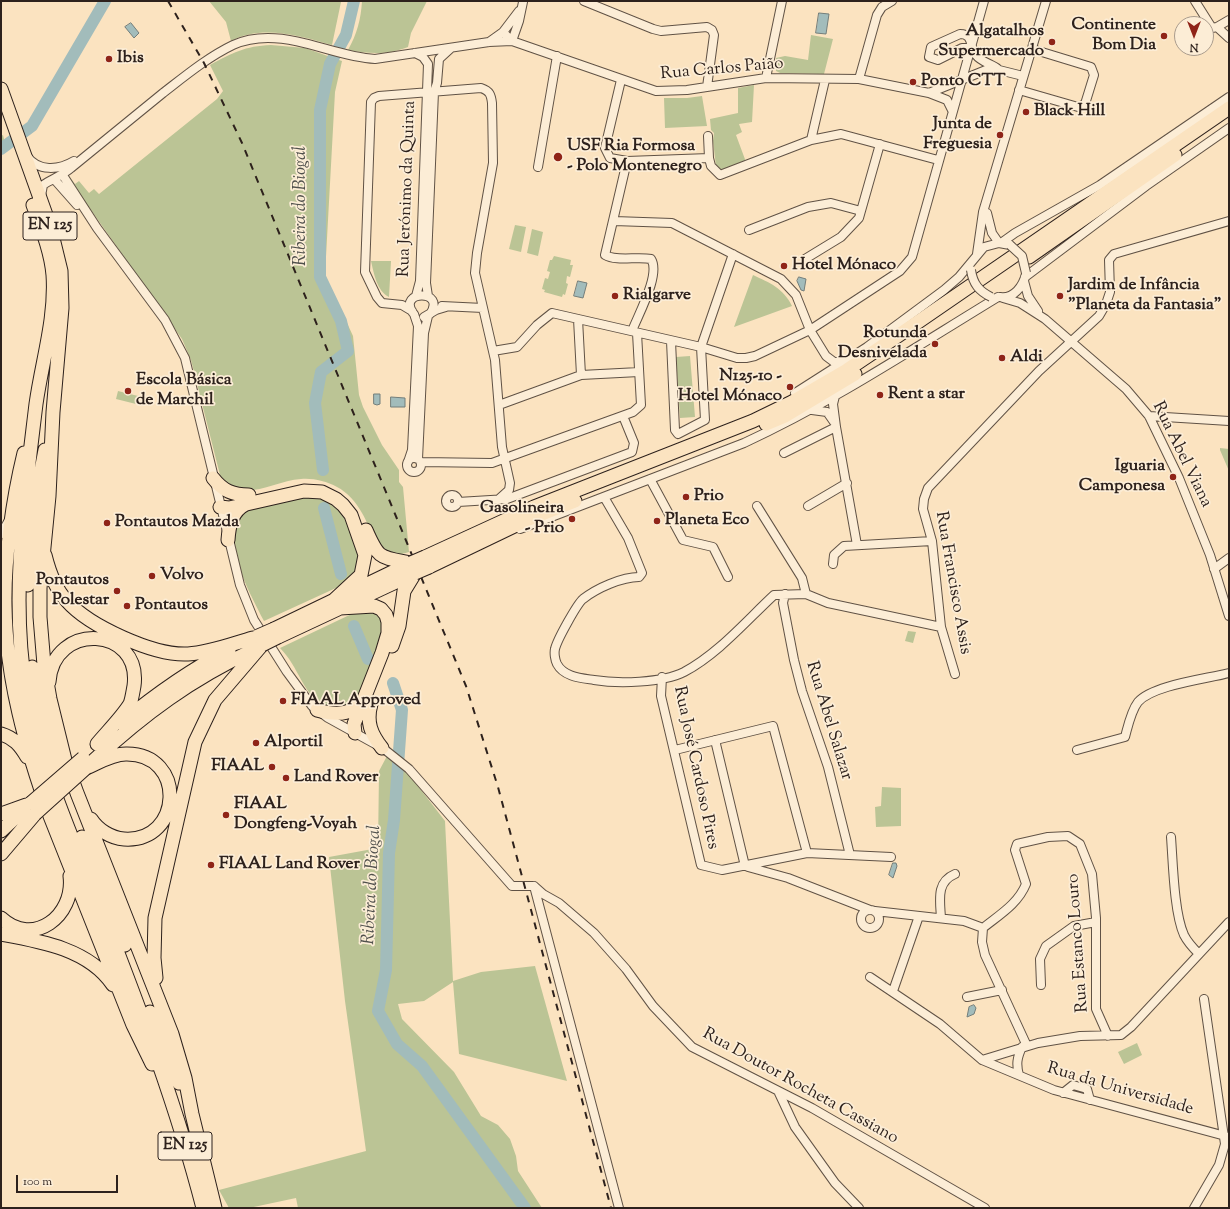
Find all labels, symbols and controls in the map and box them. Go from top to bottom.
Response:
place label: Continente Bom Dia [1072,16,1156,56]
north arrow [1174,16,1214,56]
place label: Algatalhos Supermercado [938,22,1044,62]
marker: Continente Bom Dia [1159,31,1169,41]
marker: Algatalhos Supermercado [1047,37,1057,47]
text: N [1190,39,1198,55]
place label: Ibis [117,49,144,69]
marker: Ibis [104,54,114,64]
street label: Rua Carlos Paião [660,54,784,86]
place label: Ponto CTT [921,72,1005,92]
marker: Ponto CTT [908,77,918,87]
street label: Rua Jerónimo da Quinta [395,100,421,278]
place label: Black Hill [1034,102,1105,122]
marker: Black Hill [1021,107,1031,117]
place label: Junta de Freguesia [923,115,992,155]
marker: Junta de Freguesia [995,130,1005,140]
place label: USF Ria Formosa - Polo Montenegro [567,137,702,177]
water label: Ribeira do Biogal [291,146,313,266]
marker: USF Ria Formosa - Polo Montenegro [552,151,564,163]
road number: EN 125 [23,212,77,240]
place label: Hotel Mónaco [792,256,896,276]
marker: Hotel Mónaco [779,261,789,271]
place label: Jardim de Infância "Planeta da Fantasia" [1068,276,1221,316]
place label: Rialgarve [623,286,691,306]
marker: Rialgarve [610,291,620,301]
marker: Jardim de Infância "Planeta da Fantasia" [1055,291,1065,301]
place label: Rotunda Desnivelada [838,324,927,364]
marker: Rotunda Desnivelada [930,339,940,349]
place label: Aldi [1010,348,1043,368]
marker: Aldi [997,353,1007,363]
place label: N125-10 - Hotel Mónaco [678,367,782,407]
place label: Escola Básica de Marchil [136,371,232,411]
marker: N125-10 - Hotel Mónaco [785,382,795,392]
place label: Rent a star [888,385,965,405]
marker: Escola Básica de Marchil [123,386,133,396]
marker: Rent a star [875,390,885,400]
street label: Rua Abel Viana [1147,399,1215,511]
place label: Iguaria Camponesa [1079,457,1165,497]
marker: Iguaria Camponesa [1168,472,1178,482]
place label: Prio [694,487,724,507]
marker: Prio [681,492,691,502]
place label: Gasolineira - Prio [480,499,564,539]
street label: Rua Francisco Assis [929,510,975,656]
place label: Planeta Eco [665,511,749,531]
place label: Pontautos Mazda [115,513,239,533]
marker: Gasolineira - Prio [567,514,577,524]
marker: Planeta Eco [652,516,662,526]
marker: Pontautos Mazda [102,518,112,528]
place label: Volvo [160,566,204,586]
place label: Pontautos Polestar [36,571,109,611]
marker: Volvo [147,571,157,581]
marker: Pontautos Polestar [112,586,122,596]
place label: Pontautos [135,596,208,616]
marker: Pontautos [122,601,132,611]
street label: Rua Abel Salazar [800,659,856,783]
street label: Rua José Cardoso Pires [668,685,722,851]
place label: FIAAL Approved [291,691,421,711]
marker: FIAAL Approved [278,696,288,706]
place label: Alportil [264,733,323,753]
marker: Alportil [251,738,261,748]
place label: FIAAL [211,757,264,777]
marker: FIAAL [267,762,277,772]
place label: Land Rover [294,768,378,788]
marker: Land Rover [281,773,291,783]
place label: FIAAL Dongfeng-Voyah [234,795,357,835]
marker: FIAAL Dongfeng-Voyah [221,810,231,820]
water label: Ribeira do Biogal [359,825,387,945]
place label: FIAAL Land Rover [219,855,360,875]
marker: FIAAL Land Rover [206,860,216,870]
street label: Rua Estanco Louro [1064,873,1094,1013]
street label: Rua Doutor Rocheta Cassiano [699,1025,901,1149]
street label: Rua da Universidade [1044,1059,1196,1121]
road number: EN 125 [158,1132,212,1160]
scale bar [18,1167,120,1193]
text: 100 m [23,1173,52,1191]

